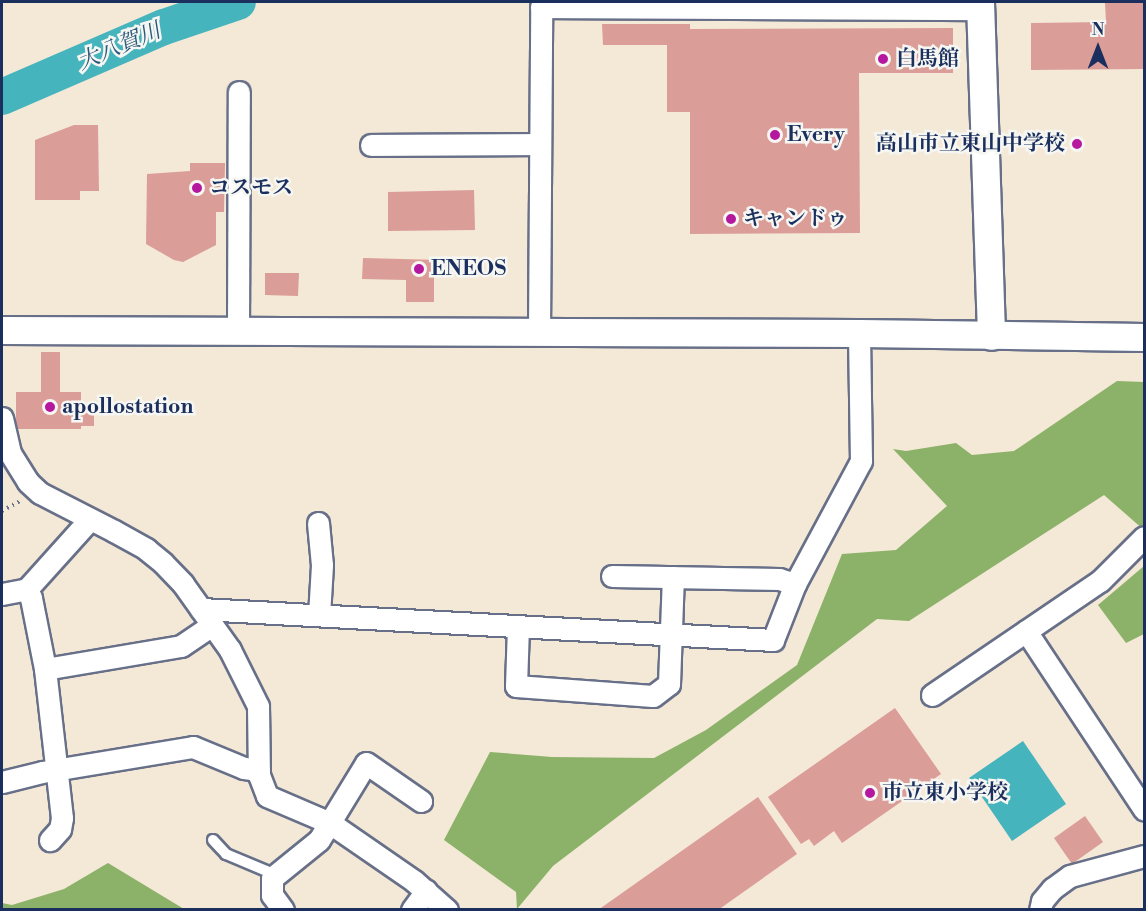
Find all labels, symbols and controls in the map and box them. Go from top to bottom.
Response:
water label: 大八賀川 [73,18,165,76]
north arrow [1068,18,1128,78]
text: N [1092,20,1104,40]
place label: 白馬館 [896,46,959,72]
marker: 白馬館 [874,50,892,68]
place label: Every [787,122,845,148]
marker: Every [768,128,782,142]
place label: 高山市立東山中学校 [876,131,1065,157]
marker: 高山市立東山中学校 [1070,137,1084,151]
place label: コスモス [209,175,293,201]
marker: コスモス [190,181,204,195]
place label: キャンドゥ [743,206,848,232]
marker: キャンドゥ [724,212,738,226]
place label: ENEOS [431,256,506,282]
marker: ENEOS [412,262,426,276]
place label: apollostation [62,394,193,420]
marker: apollostation [43,400,57,414]
place label: 市立東小学校 [882,780,1008,806]
marker: 市立東小学校 [863,786,877,800]

